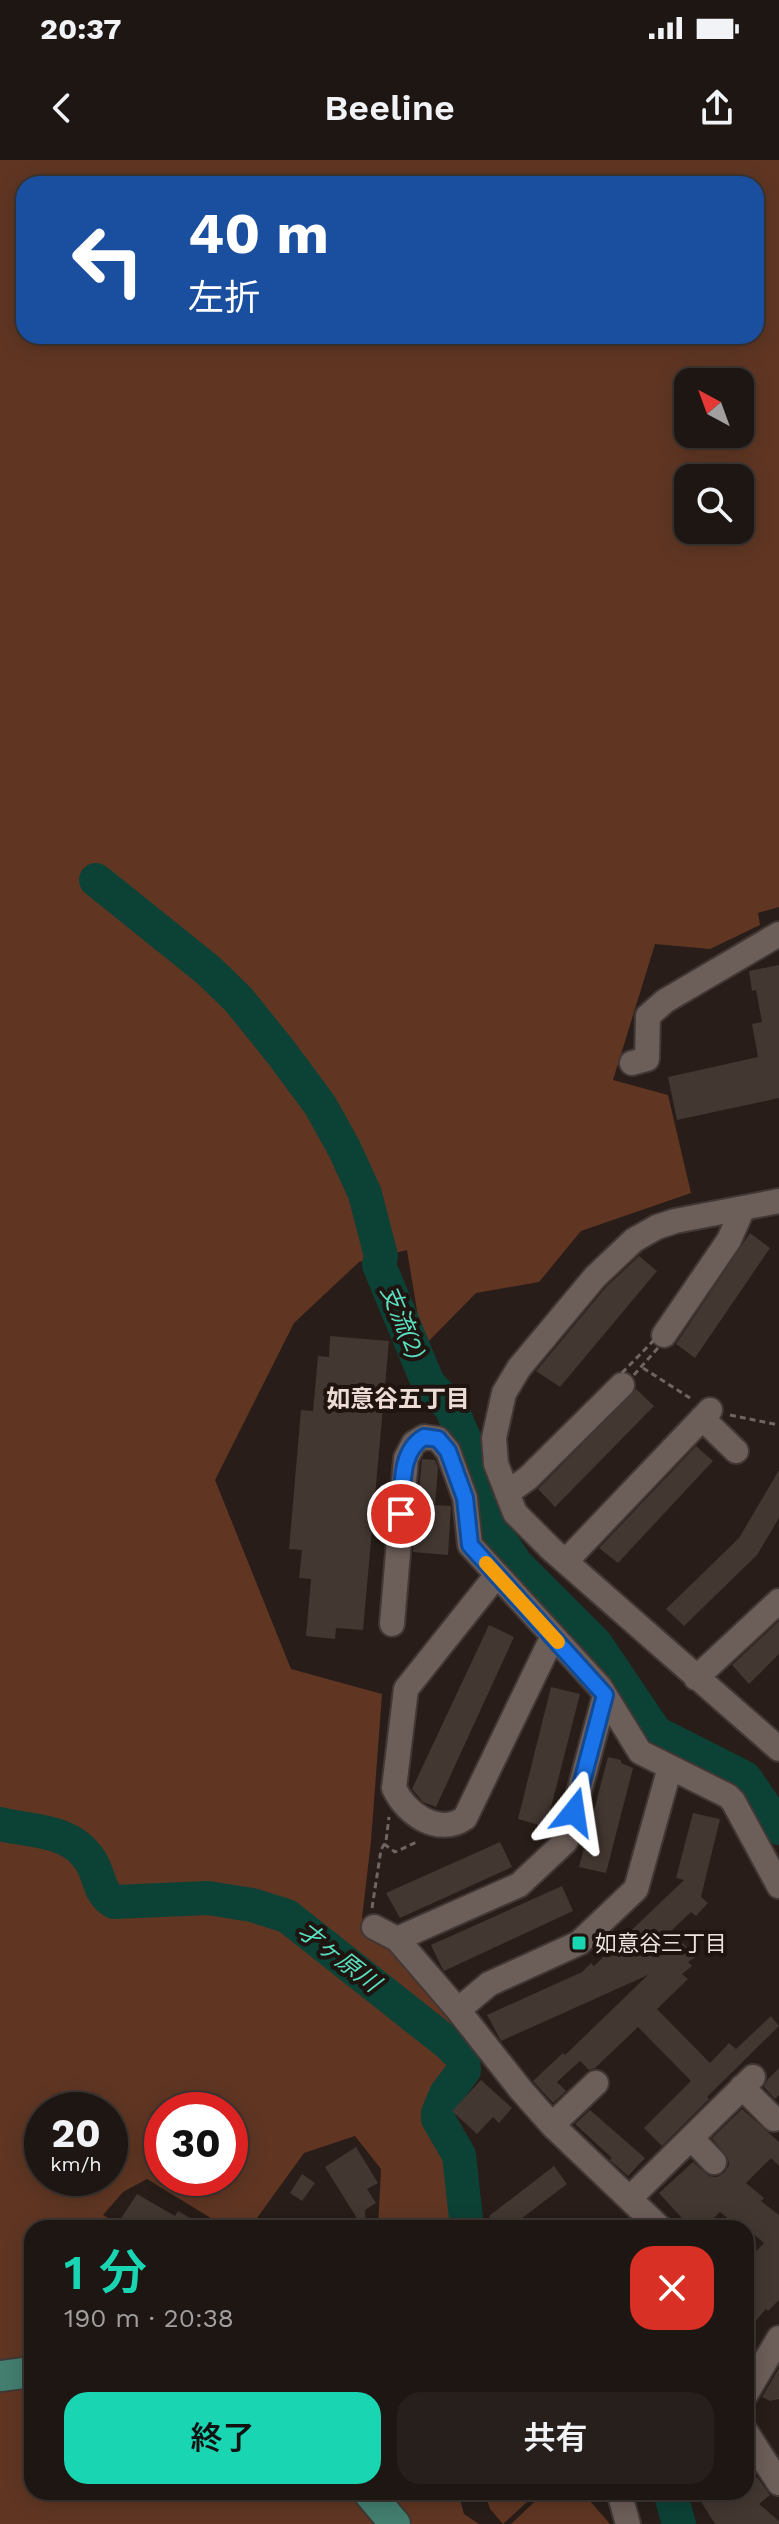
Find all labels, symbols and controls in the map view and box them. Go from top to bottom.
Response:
text: 20:37 [40,11,121,46]
icon: back [40,86,84,130]
icon: share [695,86,739,130]
text: Beeline [324,87,455,129]
text: 40 m [188,201,329,267]
icon: left [56,208,160,312]
text: 左折 [188,277,260,319]
north arrow [674,368,754,448]
map controls [674,368,754,544]
button: search [674,464,754,544]
water label: 支流(2) [375,1281,431,1363]
district label: 如意谷五丁目 [326,1385,470,1413]
pin [367,1480,435,1548]
icon: arrive [379,1492,423,1536]
position arrow [532,1770,616,1854]
water label: 才ヶ原川 [293,1916,388,1999]
place label: 如意谷三丁目 [595,1931,727,1956]
marker: 如意谷三丁目 [570,1934,588,1952]
speed limit sign: 30 [144,2092,248,2196]
text: 20 [51,2110,101,2157]
text: km/h [50,2152,102,2176]
text: 1 分 [64,2244,147,2301]
button: close [630,2246,714,2330]
text: 190 m · 20:38 [64,2303,234,2333]
button: 終了 [64,2392,381,2484]
button: 共有 [397,2392,714,2484]

